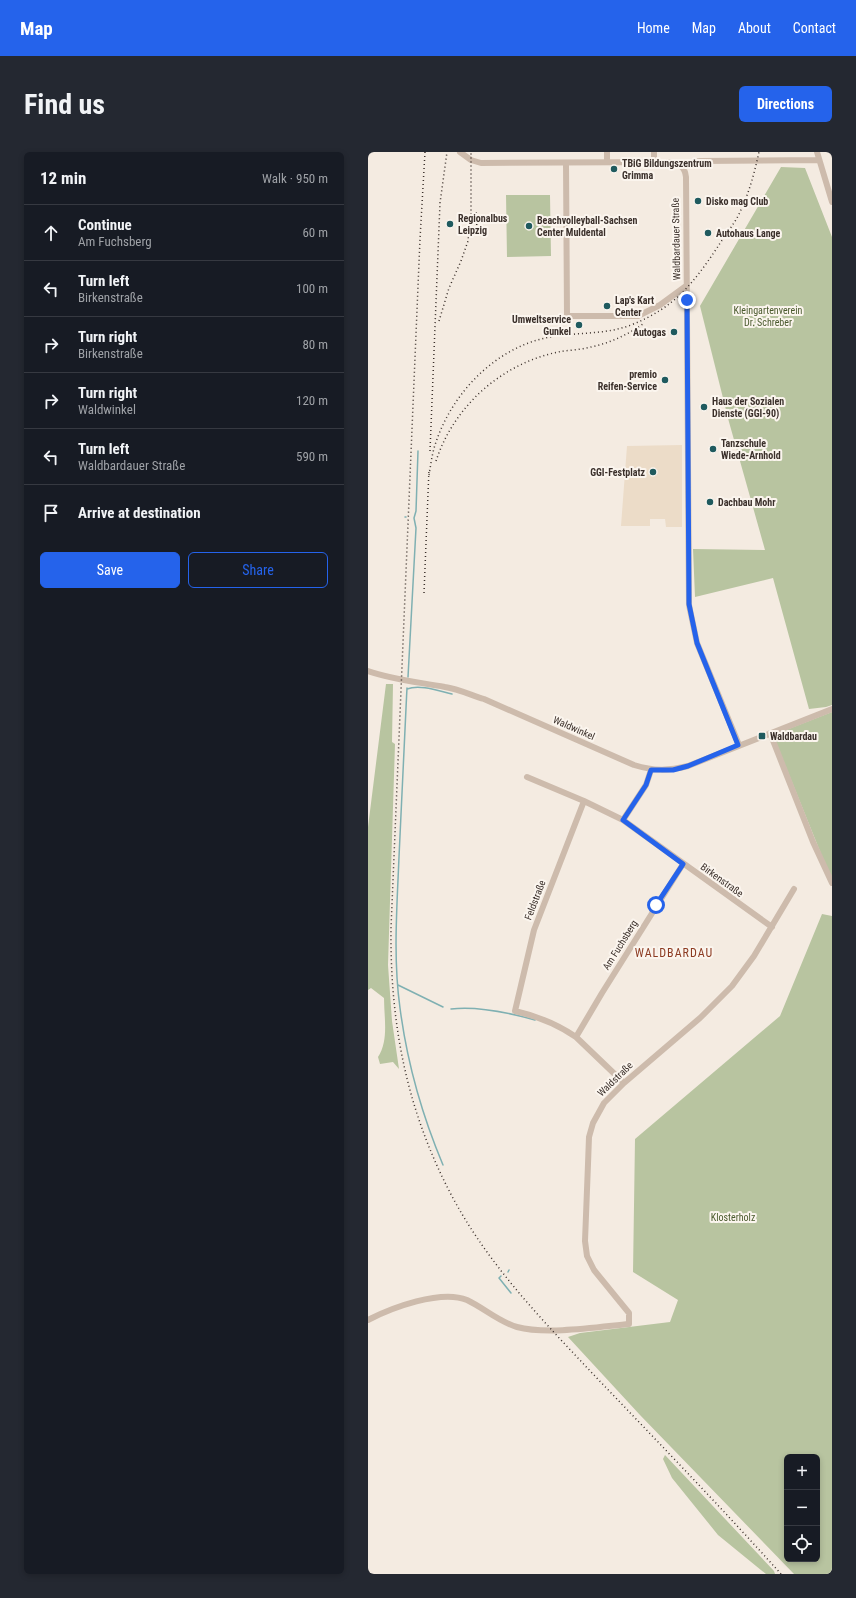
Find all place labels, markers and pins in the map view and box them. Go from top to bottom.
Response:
place label: TBiG Bildungszentrum Grimma [622,158,712,181]
marker: TBiG Bildungszentrum Grimma [609,164,619,174]
marker: Disko mag Club [693,196,703,206]
place label: Disko mag Club [706,196,768,207]
place label: Regionalbus Leipzig [458,213,508,236]
place label: Beachvolleyball-Sachsen Center Muldental [537,215,637,238]
marker: Regionalbus Leipzig [445,219,455,229]
marker: Beachvolleyball-Sachsen Center Muldental [524,221,534,231]
marker: Autohaus Lange [703,228,713,238]
place label: Autohaus Lange [716,228,781,239]
place label: Lap's Kart Center [615,295,654,318]
marker: Lap's Kart Center [602,301,612,311]
place label: Umweltservice Gunkel [512,314,571,337]
marker: Umweltservice Gunkel [574,320,584,330]
place label: Autogas [633,327,666,338]
marker: Autogas [669,327,679,337]
place label: premio Reifen-Service [598,369,657,392]
marker: premio Reifen-Service [660,375,670,385]
place label: Haus der Sozialen Dienste (GGI-90) [712,396,784,420]
marker: Haus der Sozialen Dienste (GGI-90) [699,402,709,412]
place label: Tanzschule Wiede-Arnhold [721,438,781,461]
marker: Tanzschule Wiede-Arnhold [708,444,718,454]
place label: GGI-Festplatz [590,467,645,478]
marker: GGI-Festplatz [648,467,658,477]
marker: Dachbau Mohr [705,497,715,507]
place label: Dachbau Mohr [718,497,776,508]
marker: Waldbardau [757,731,767,741]
place label: Waldbardau [770,731,817,742]

